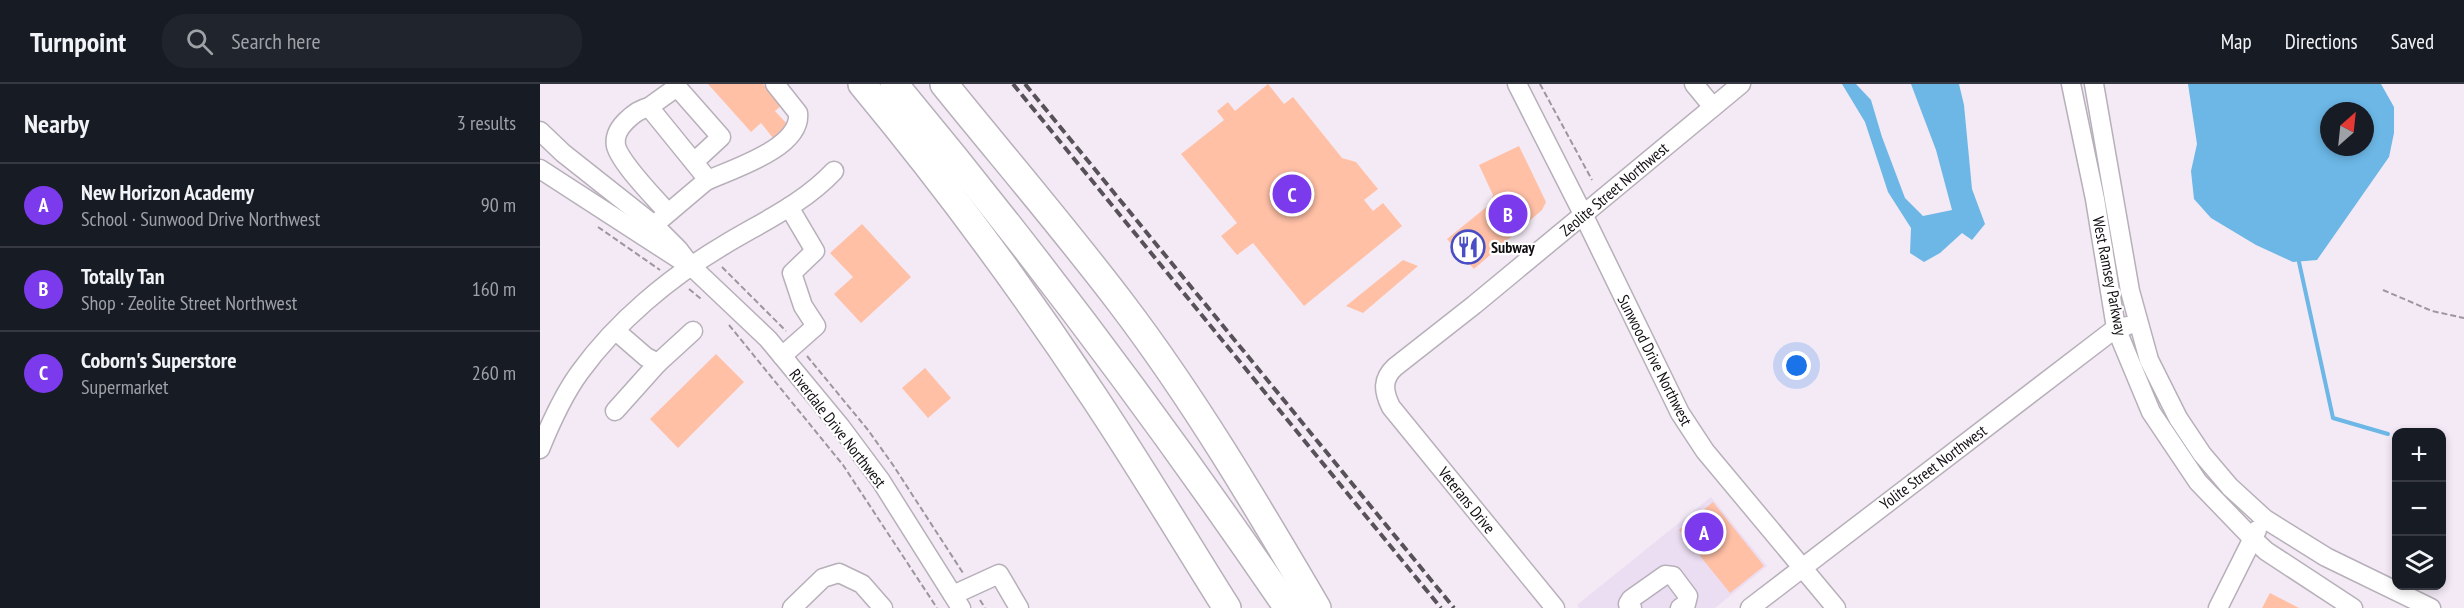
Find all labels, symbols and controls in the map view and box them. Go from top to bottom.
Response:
search box [162,14,582,68]
text: Turnpoint [30,23,126,60]
icon: search [183,25,216,58]
text: Search here [231,27,321,55]
text: Map [2221,28,2252,55]
text: Directions [2285,28,2358,55]
text: Saved [2391,28,2434,55]
north arrow [2320,102,2374,156]
text: Nearby [24,107,89,140]
text: 3 results [457,110,516,136]
street label: Zeolite Street Northwest [1556,137,1673,240]
pin: C [1272,172,1311,216]
text: New Horizon Academy [81,178,254,206]
text: A [38,192,49,218]
text: 90 m [481,192,516,218]
pin: B [1488,192,1528,236]
text: School · Sunwood Drive Northwest [81,206,320,232]
street label: West Ramsey Parkway [2089,215,2131,337]
restaurant icon: Subway [1450,229,1486,265]
place label: Subway [1491,237,1535,257]
text: Totally Tan [81,262,165,290]
text: B [39,276,48,302]
text: 160 m [472,276,516,302]
text: Shop · Zeolite Street Northwest [81,290,297,316]
street label: Sunwood Drive Northwest [1613,291,1697,429]
text: Coborn's Superstore [81,346,237,374]
your location [1782,351,1811,380]
text: C [39,360,48,386]
text: 260 m [472,360,516,386]
street label: Riverdale Drive Northwest [785,365,891,492]
text: Supermarket [81,374,169,400]
street label: Yolite Street Northwest [1876,420,1991,514]
map controls [2392,428,2446,590]
button: + [2392,428,2446,482]
street label: Veterans Drive [1433,462,1500,537]
button: − [2392,482,2446,536]
pin: A [1684,510,1724,554]
button: layers [2392,536,2446,590]

